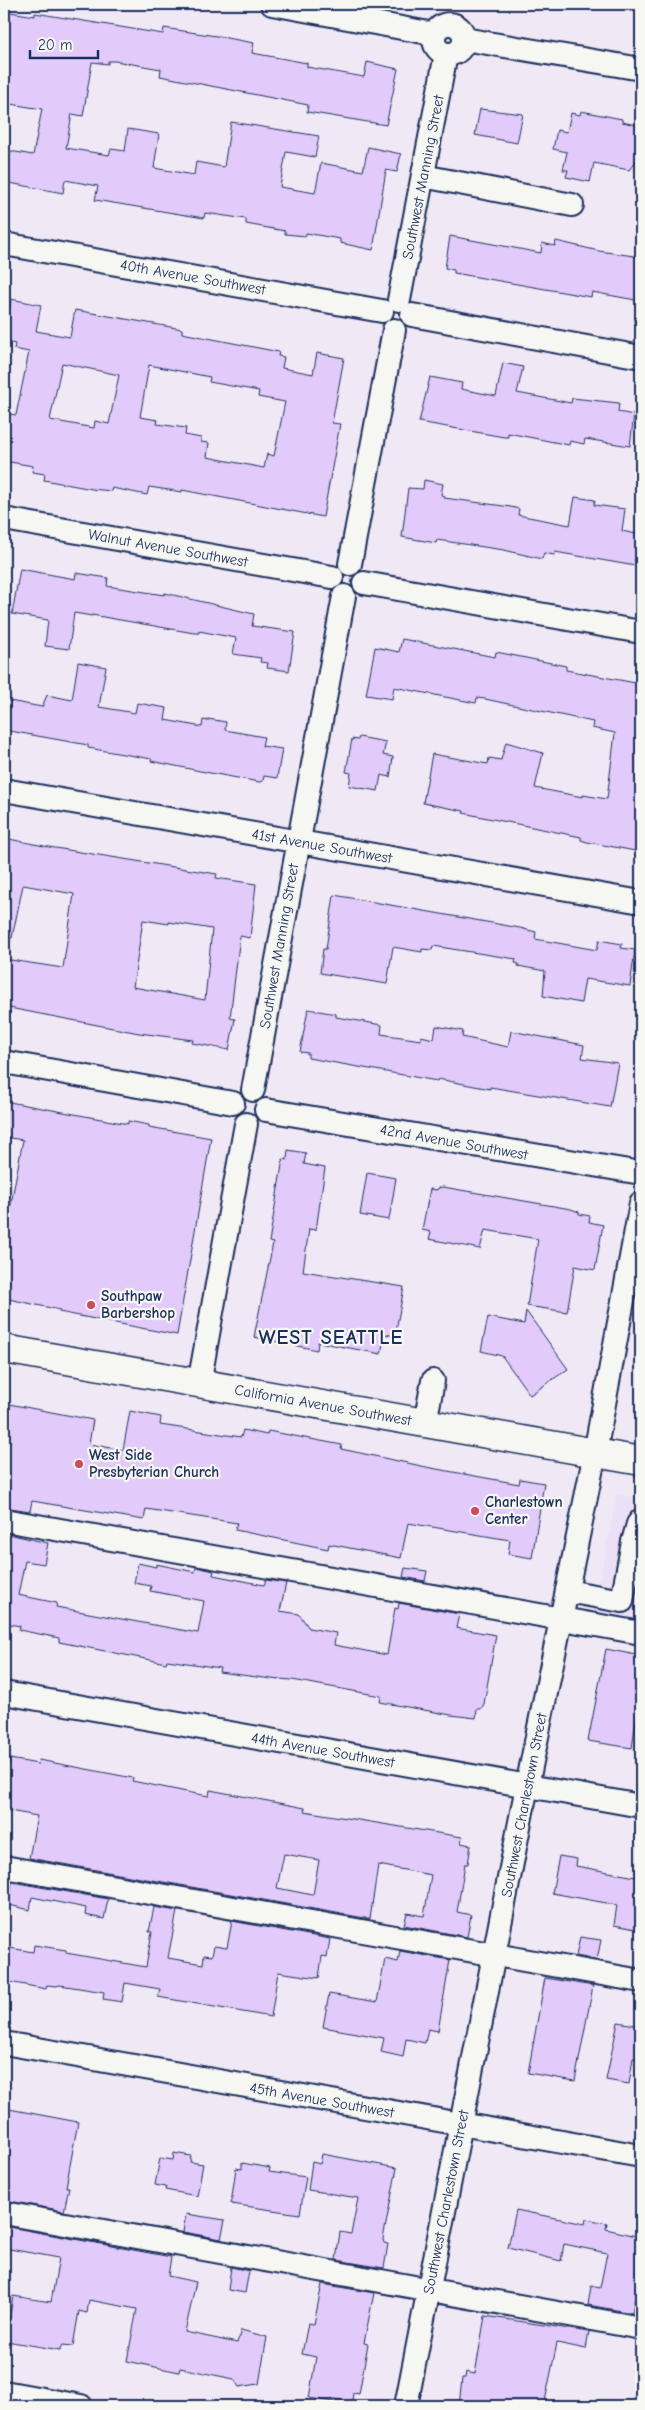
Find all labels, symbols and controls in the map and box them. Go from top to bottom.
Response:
scale bar [30,28,98,60]
text: 20 m [38,36,72,54]
street label: Southwest Manning Street [398,93,448,261]
street label: 40th Avenue Southwest [119,255,268,299]
street label: Walnut Avenue Southwest [87,525,250,571]
street label: 41st Avenue Southwest [250,825,394,867]
street label: Southwest Manning Street [256,861,302,1030]
street label: 42nd Avenue Southwest [379,1120,530,1164]
place label: Southpaw Barbershop [101,1287,175,1322]
marker: Southpaw Barbershop [85,1299,97,1311]
district label: WEST SEATTLE [259,1326,403,1349]
street label: California Avenue Southwest [233,1381,414,1430]
place label: West Side Presbyterian Church [89,1446,219,1481]
marker: West Side Presbyterian Church [73,1458,85,1470]
place label: Charlestown Center [485,1493,563,1528]
marker: Charlestown Center [469,1505,481,1517]
street label: Southwest Charlestown Street [497,1711,551,1899]
street label: 44th Avenue Southwest [250,1729,397,1772]
street label: 45th Avenue Southwest [248,2078,396,2122]
street label: Southwest Charlestown Street [419,2108,473,2296]

